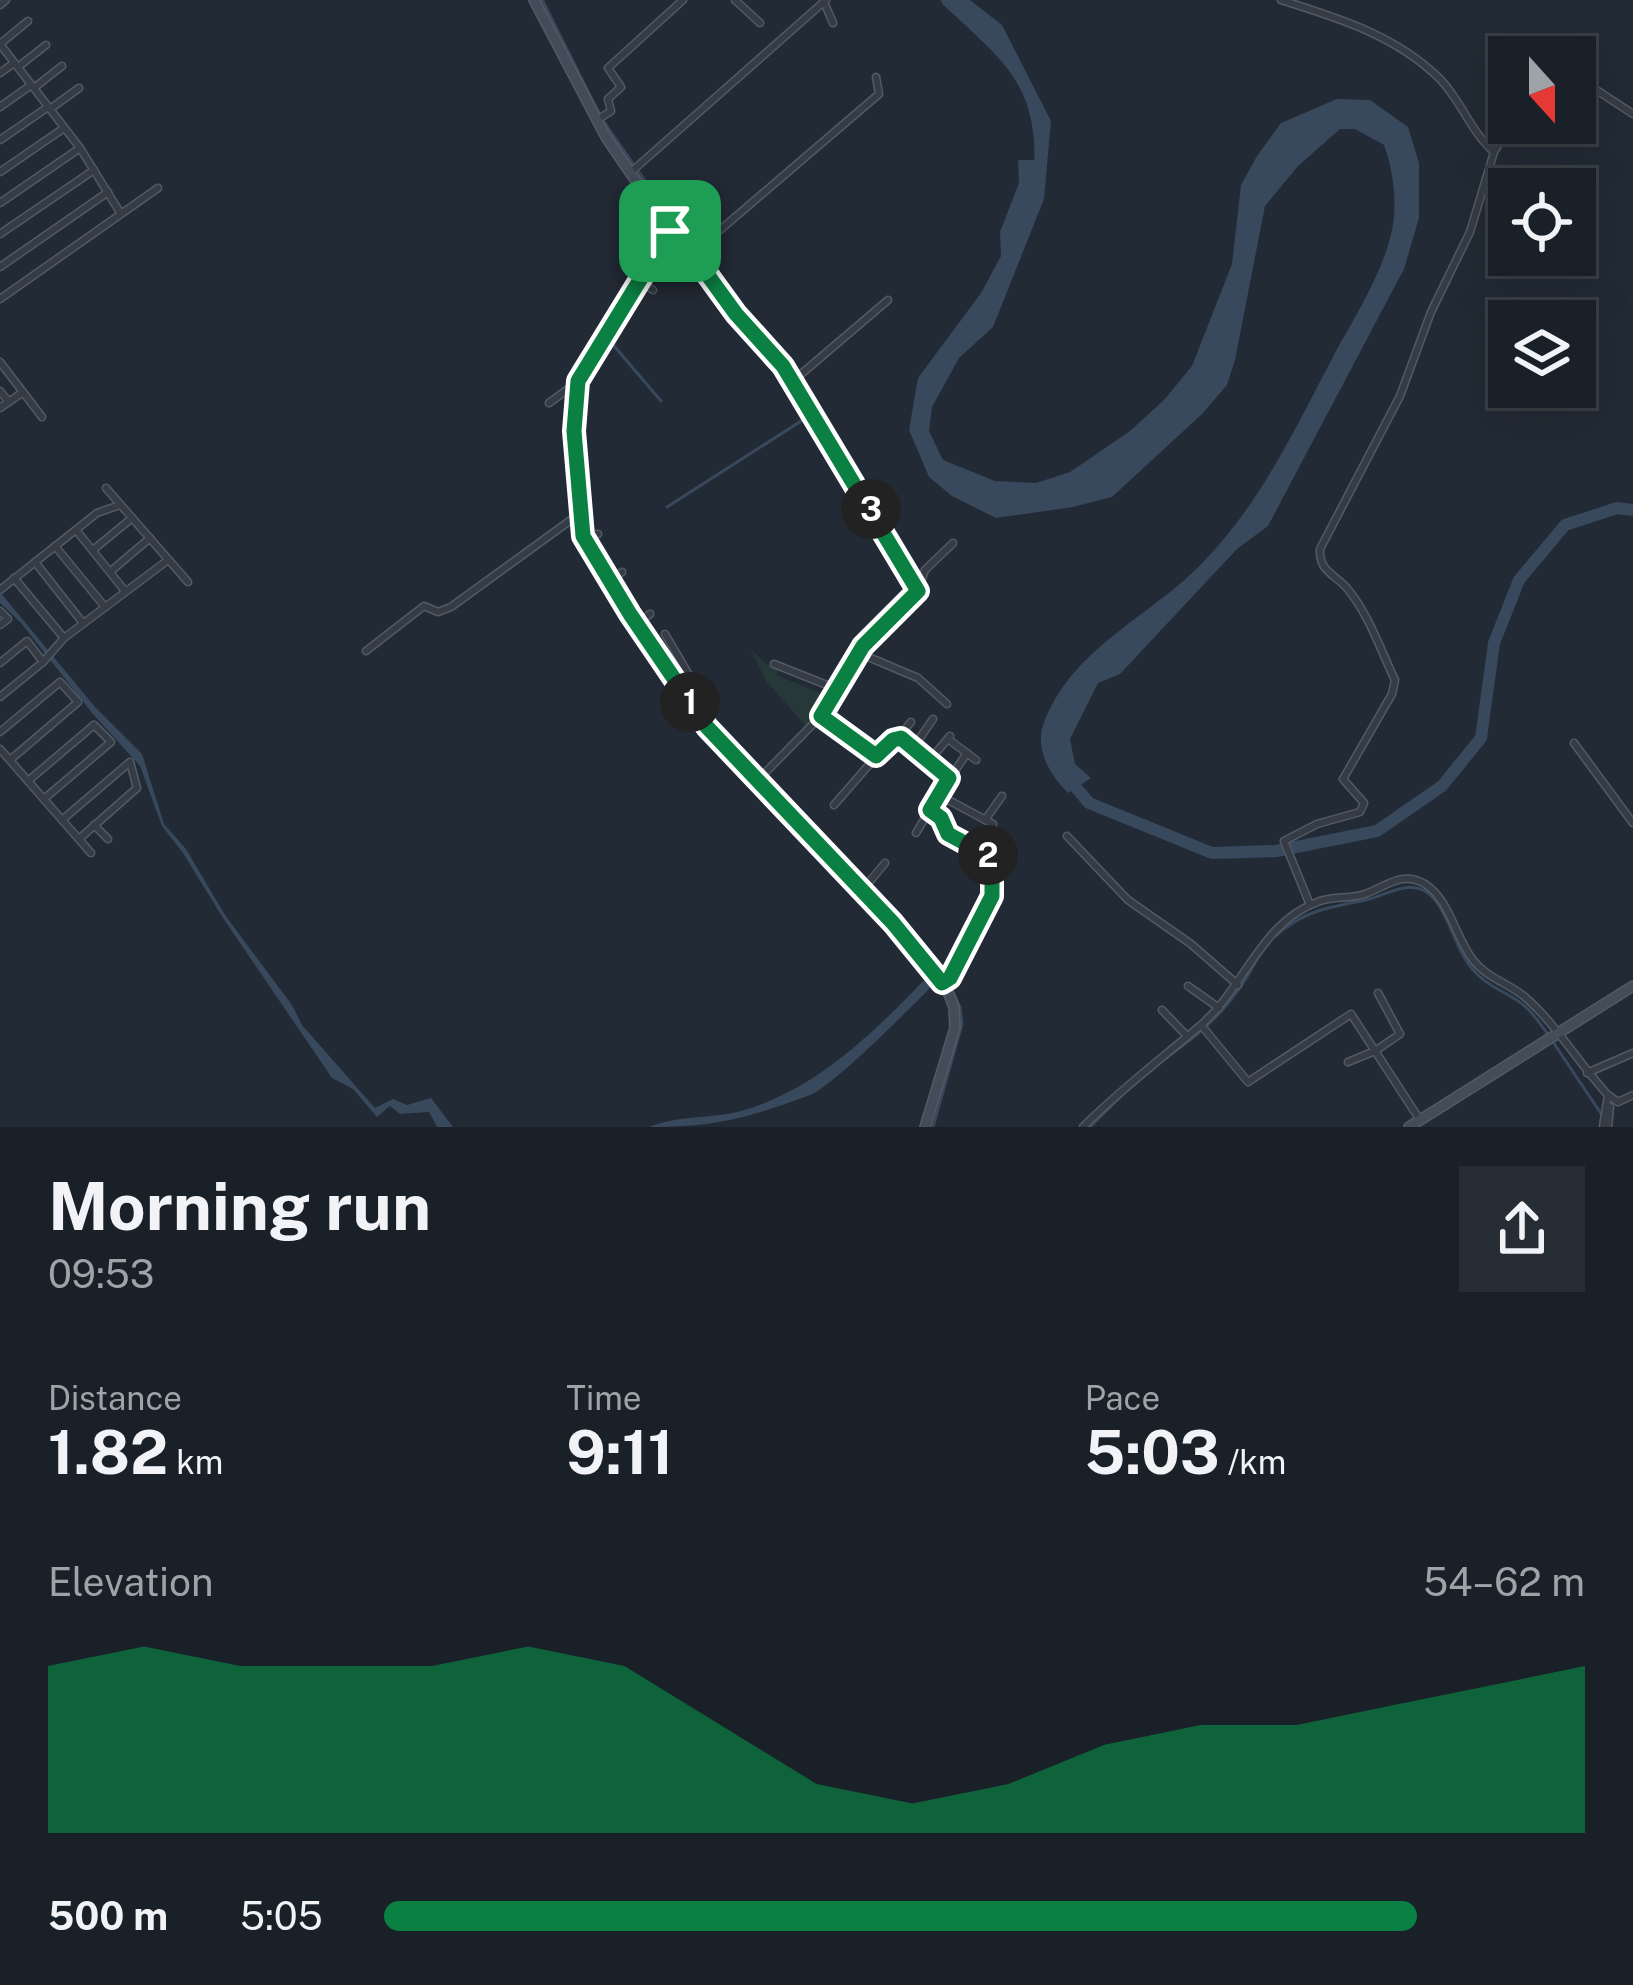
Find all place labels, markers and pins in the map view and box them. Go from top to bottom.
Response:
pin [619,180,721,282]
pin: 3 [841,479,901,539]
pin: 1 [660,672,720,732]
pin: 2 [958,825,1018,885]

